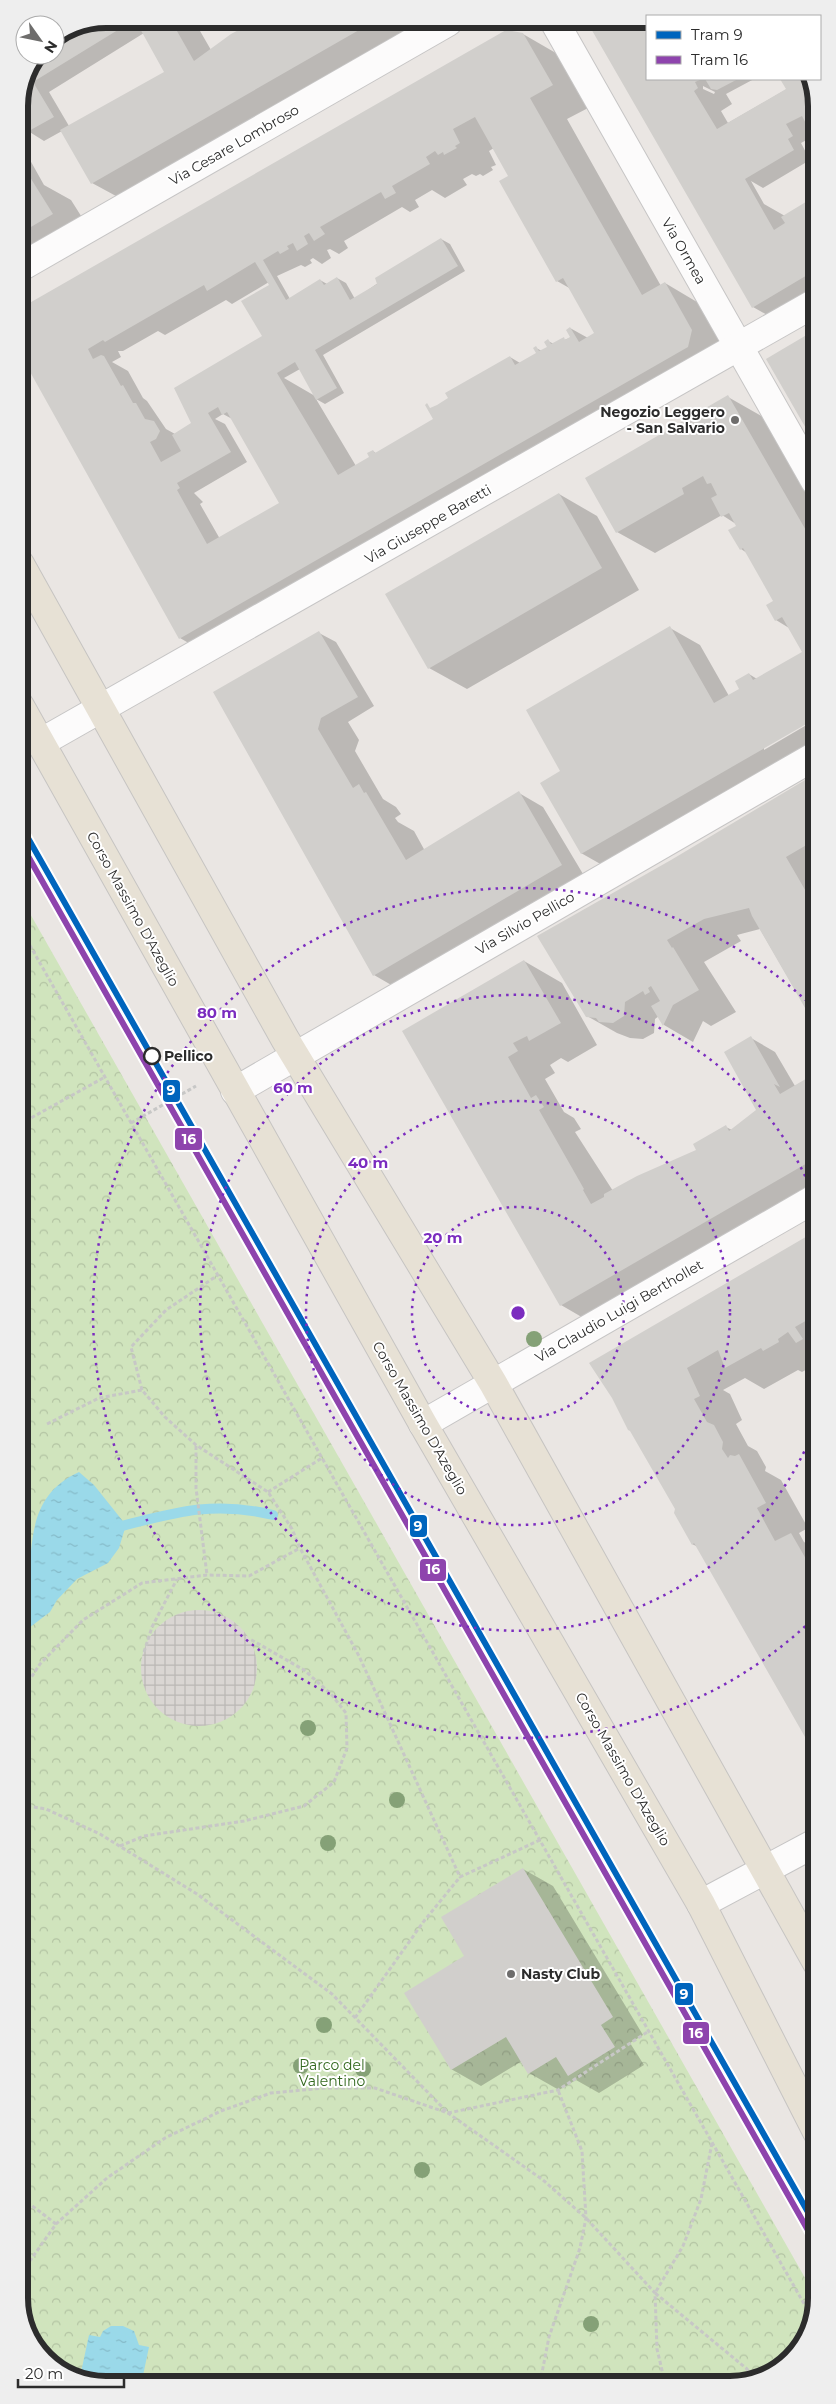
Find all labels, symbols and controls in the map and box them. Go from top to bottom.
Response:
north arrow [15,15,65,65]
legend [646,15,821,80]
text: Tram 9 [691,25,743,44]
text: N [40,37,62,57]
text: Tram 16 [691,50,748,69]
street label: Via Cesare Lombroso [166,100,302,190]
street label: Via Ormea [658,215,710,287]
place label: Negozio Leggero - San Salvario [600,403,725,437]
marker: Negozio Leggero - San Salvario [729,414,741,426]
street label: Via Giuseppe Baretti [361,480,495,568]
street label: Corso Massimo D'Azeglio [83,828,183,990]
street label: Via Silvio Pellico [472,887,578,959]
text: 80 m [197,1003,237,1022]
marker: Pellico [143,1047,161,1065]
place label: Pellico [164,1047,213,1065]
text: 60 m [273,1078,313,1097]
line badge: 9 [162,1079,181,1103]
text: 9 [167,1081,176,1099]
line badge: 16 [174,1127,203,1151]
text: 16 [182,1130,196,1148]
text: 40 m [348,1153,388,1172]
text: 20 m [423,1228,463,1247]
street label: Via Claudio Luigi Berthollet [532,1255,706,1367]
centre of rings [509,1304,527,1322]
street label: Corso Massimo D'Azeglio [369,1338,472,1498]
line badge: 9 [409,1514,428,1538]
text: 9 [414,1517,423,1535]
line badge: 16 [419,1558,447,1582]
text: 16 [426,1560,440,1578]
street label: Corso Massimo D'Azeglio [572,1689,675,1849]
place label: Nasty Club [521,1965,600,1983]
marker: Nasty Club [505,1968,517,1980]
line badge: 9 [674,1982,694,2006]
text: 9 [680,1985,689,2003]
line badge: 16 [682,2021,710,2045]
text: 16 [689,2024,703,2042]
park label: Parco del Valentino [299,2056,366,2090]
scale bar [18,2356,124,2388]
text: 20 m [25,2364,63,2383]

